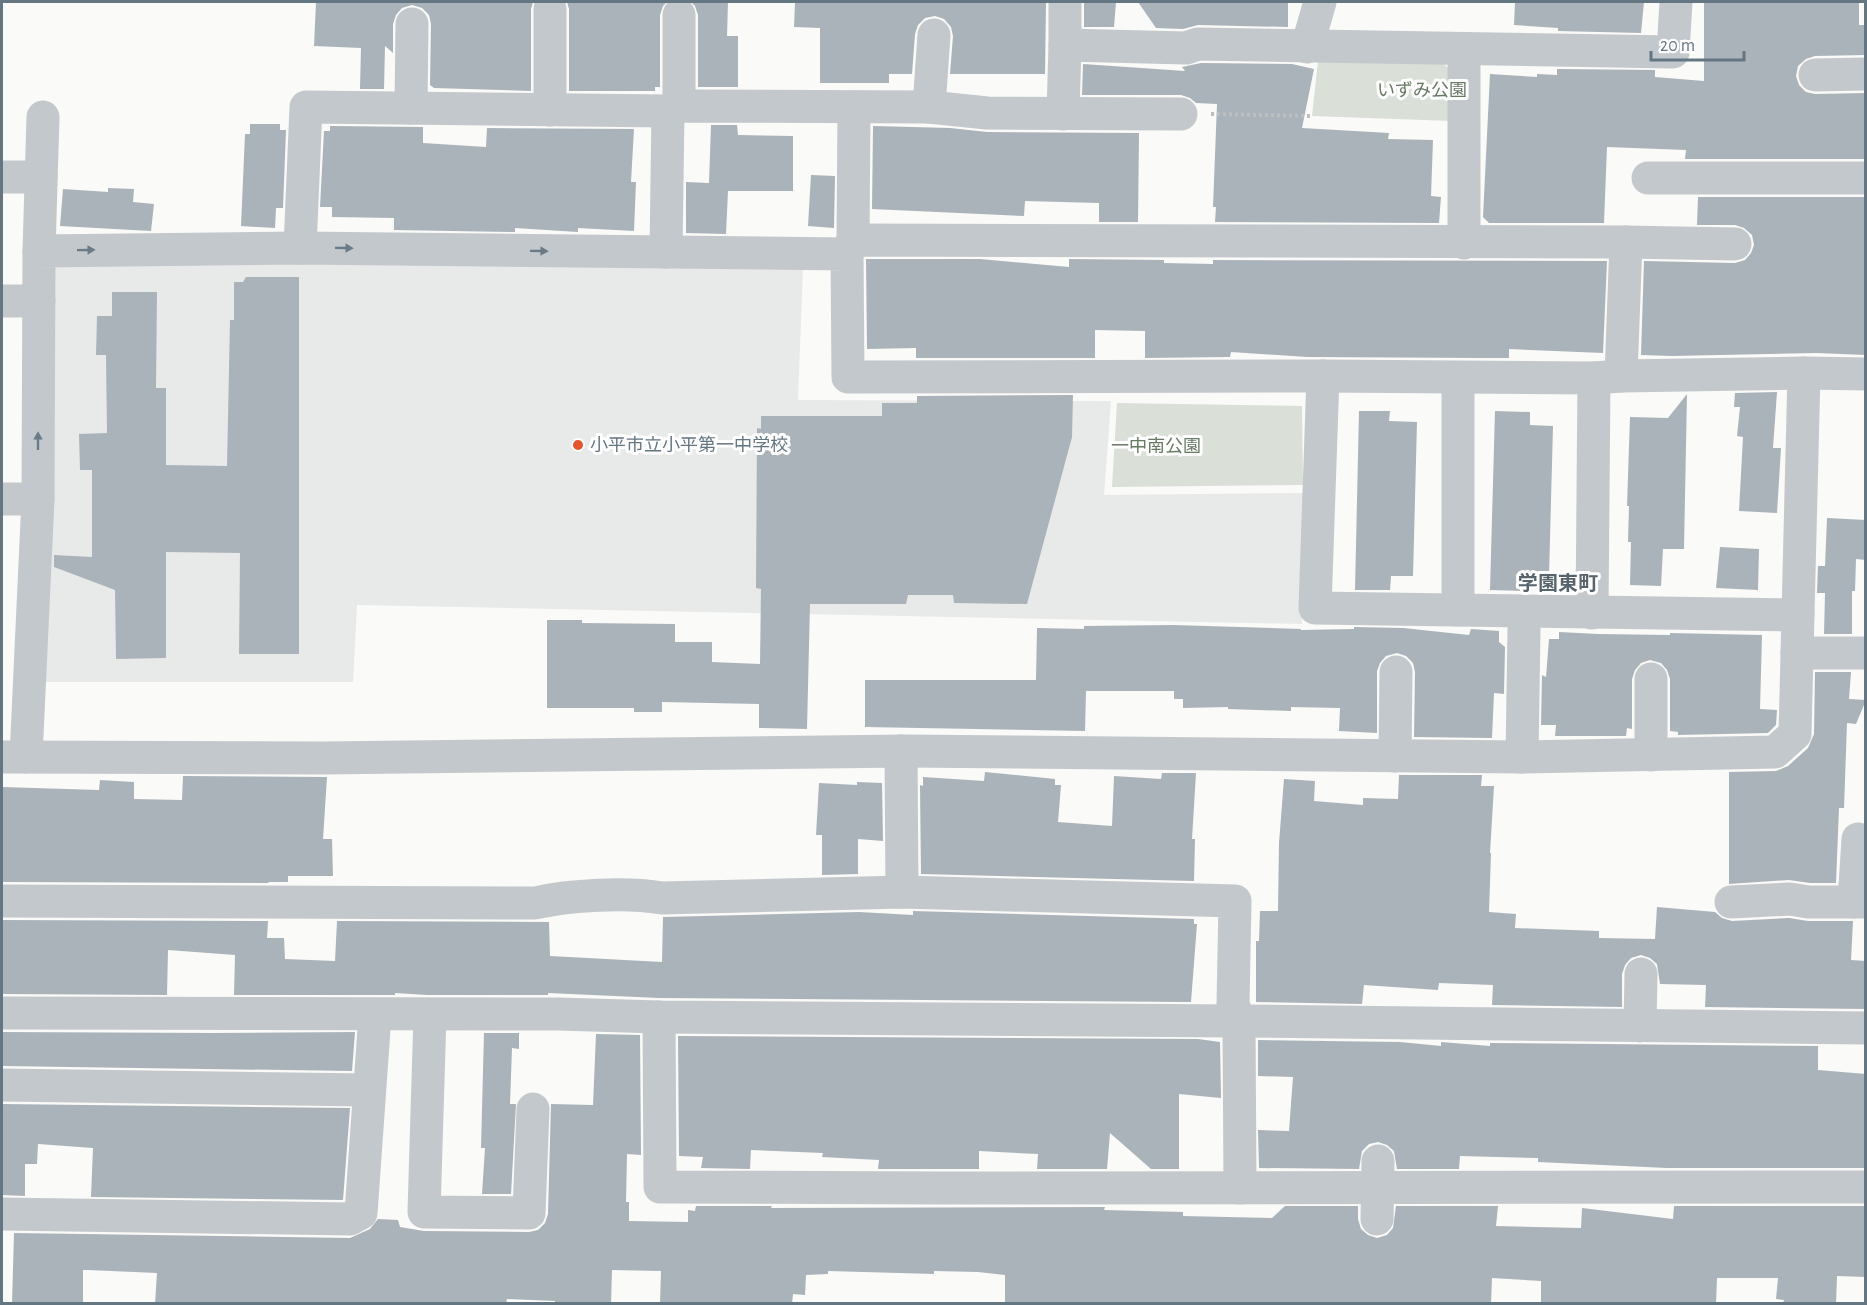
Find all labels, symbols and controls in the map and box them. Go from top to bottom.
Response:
scale bar [1651,24,1744,62]
text: 20 m [1660,37,1695,55]
park label: いずみ公園 [1377,81,1467,100]
one-way arrow [335,244,354,253]
one-way arrow [77,245,96,255]
one-way arrow [530,246,549,255]
one-way arrow [33,431,43,450]
place label: 小平市立小平第一中学校 [590,435,788,455]
park label: 一中南公園 [1111,437,1201,456]
marker: 小平市立小平第一中学校 [571,438,585,452]
district label: 学園東町 [1518,572,1598,594]

